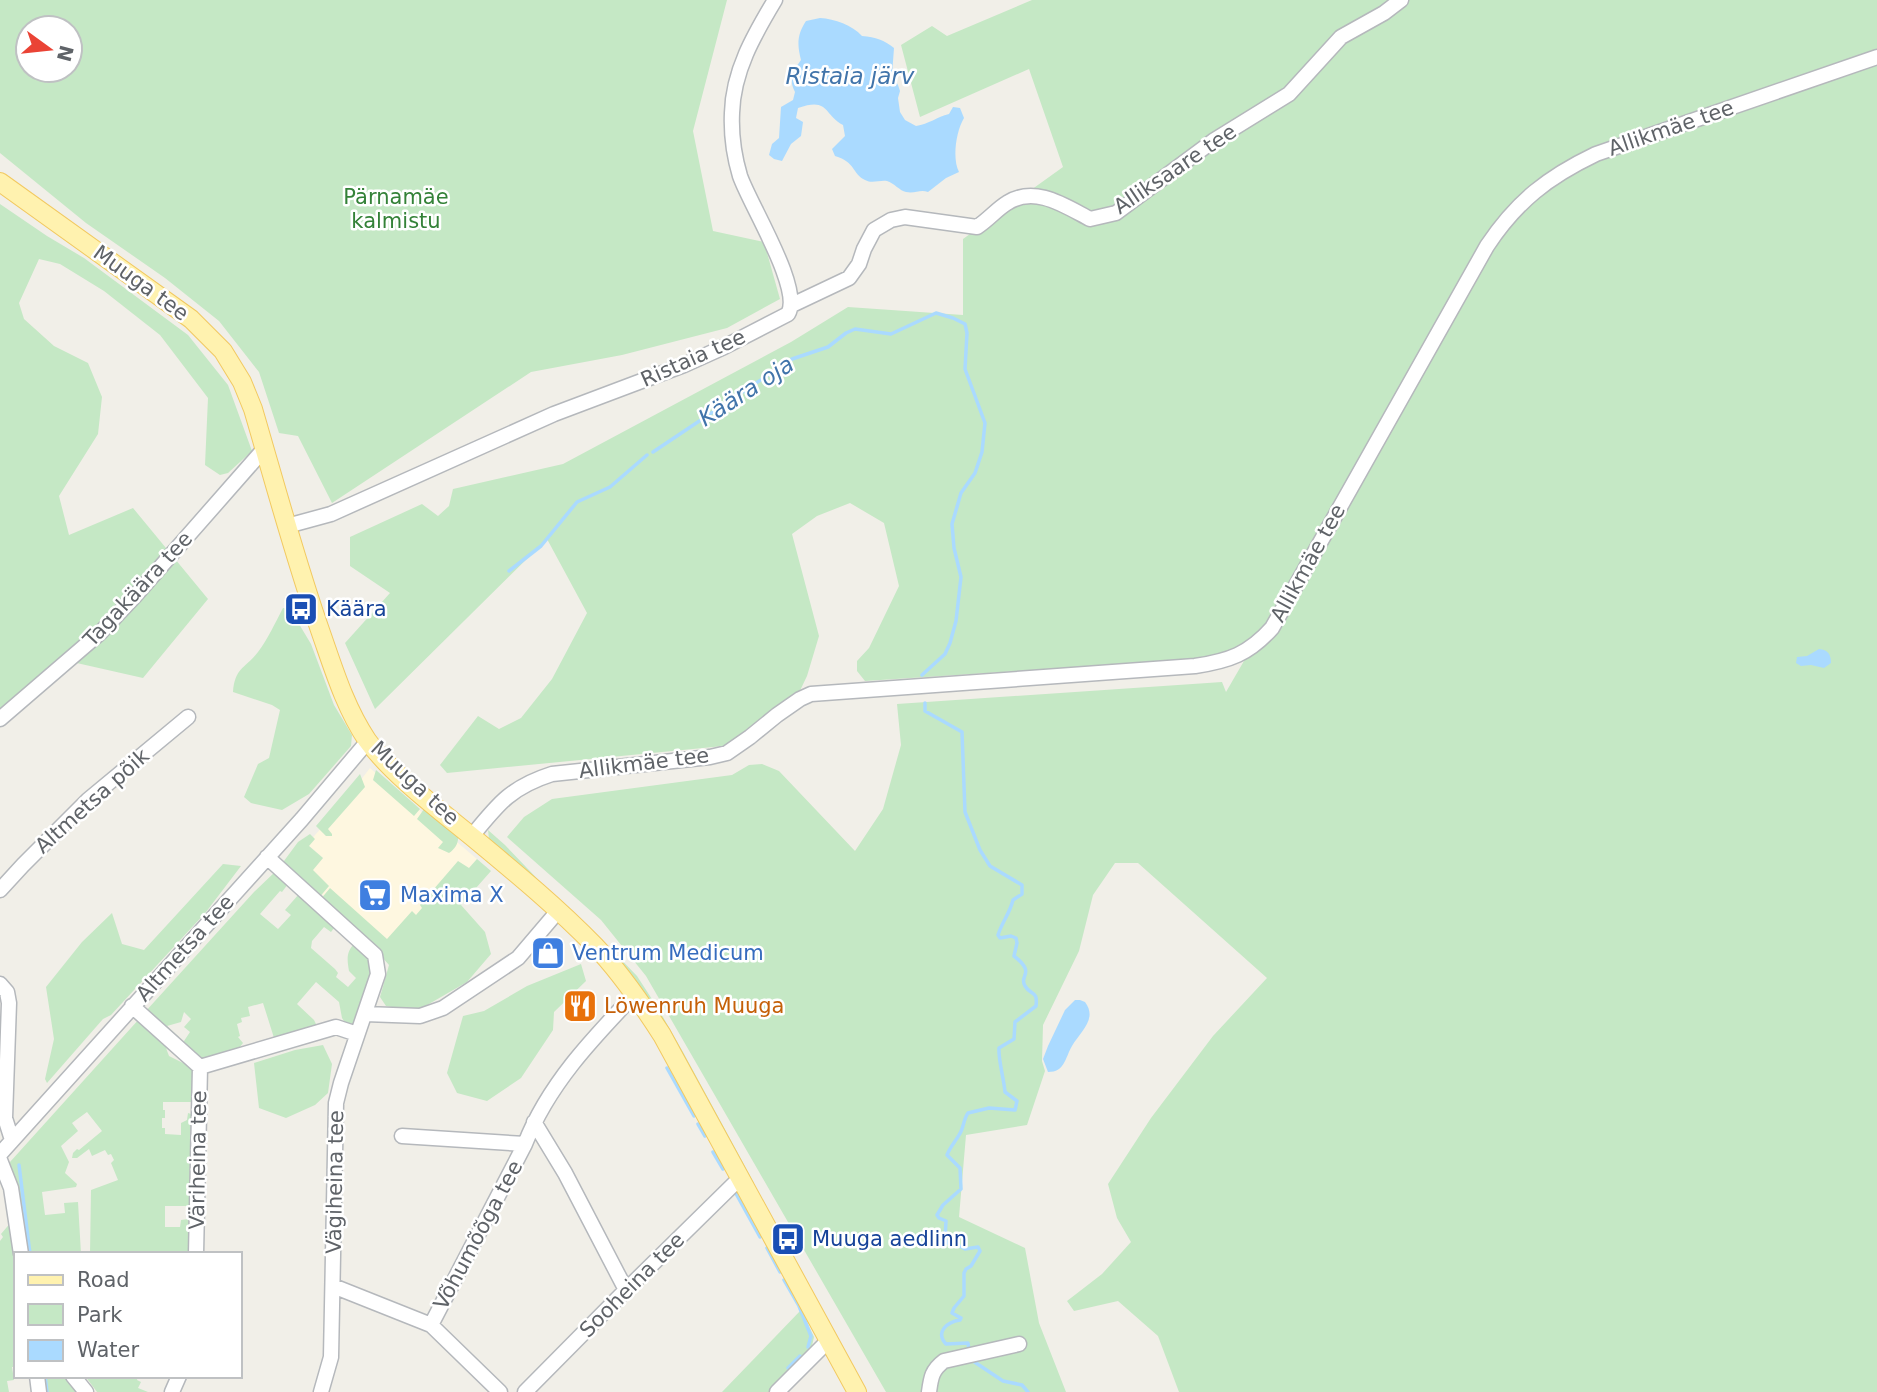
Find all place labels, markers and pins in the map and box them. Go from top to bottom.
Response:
bus stop icon: Käära [282,590,320,628]
place label: Käära [326,597,387,621]
supermarket icon: Maxima X [356,876,394,914]
place label: Maxima X [400,883,504,907]
shop icon: Ventrum Medicum [529,934,567,972]
place label: Ventrum Medicum [572,941,764,965]
restaurant icon: Löwenruh Muuga [561,987,599,1025]
place label: Löwenruh Muuga [604,994,784,1018]
bus stop icon: Muuga aedlinn [769,1220,807,1258]
place label: Muuga aedlinn [812,1227,967,1251]

